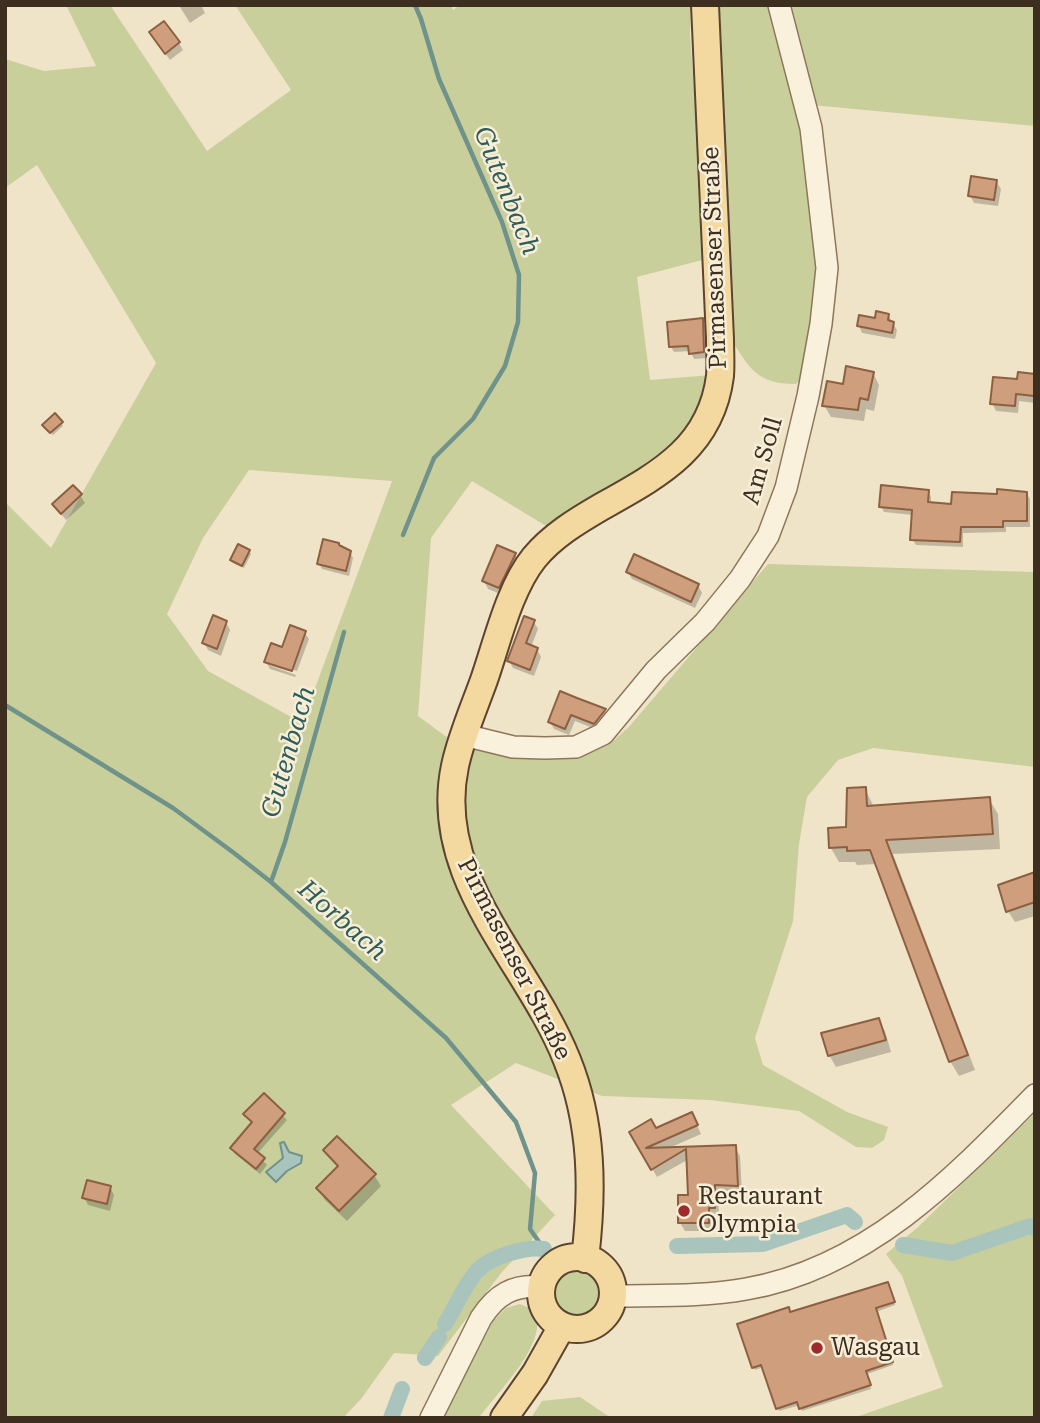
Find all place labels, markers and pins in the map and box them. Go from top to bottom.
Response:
place label: Restaurant Olympia [698,1183,823,1239]
marker: Restaurant Olympia [676,1203,692,1219]
place label: Wasgau [831,1334,920,1362]
marker: Wasgau [809,1340,825,1356]

